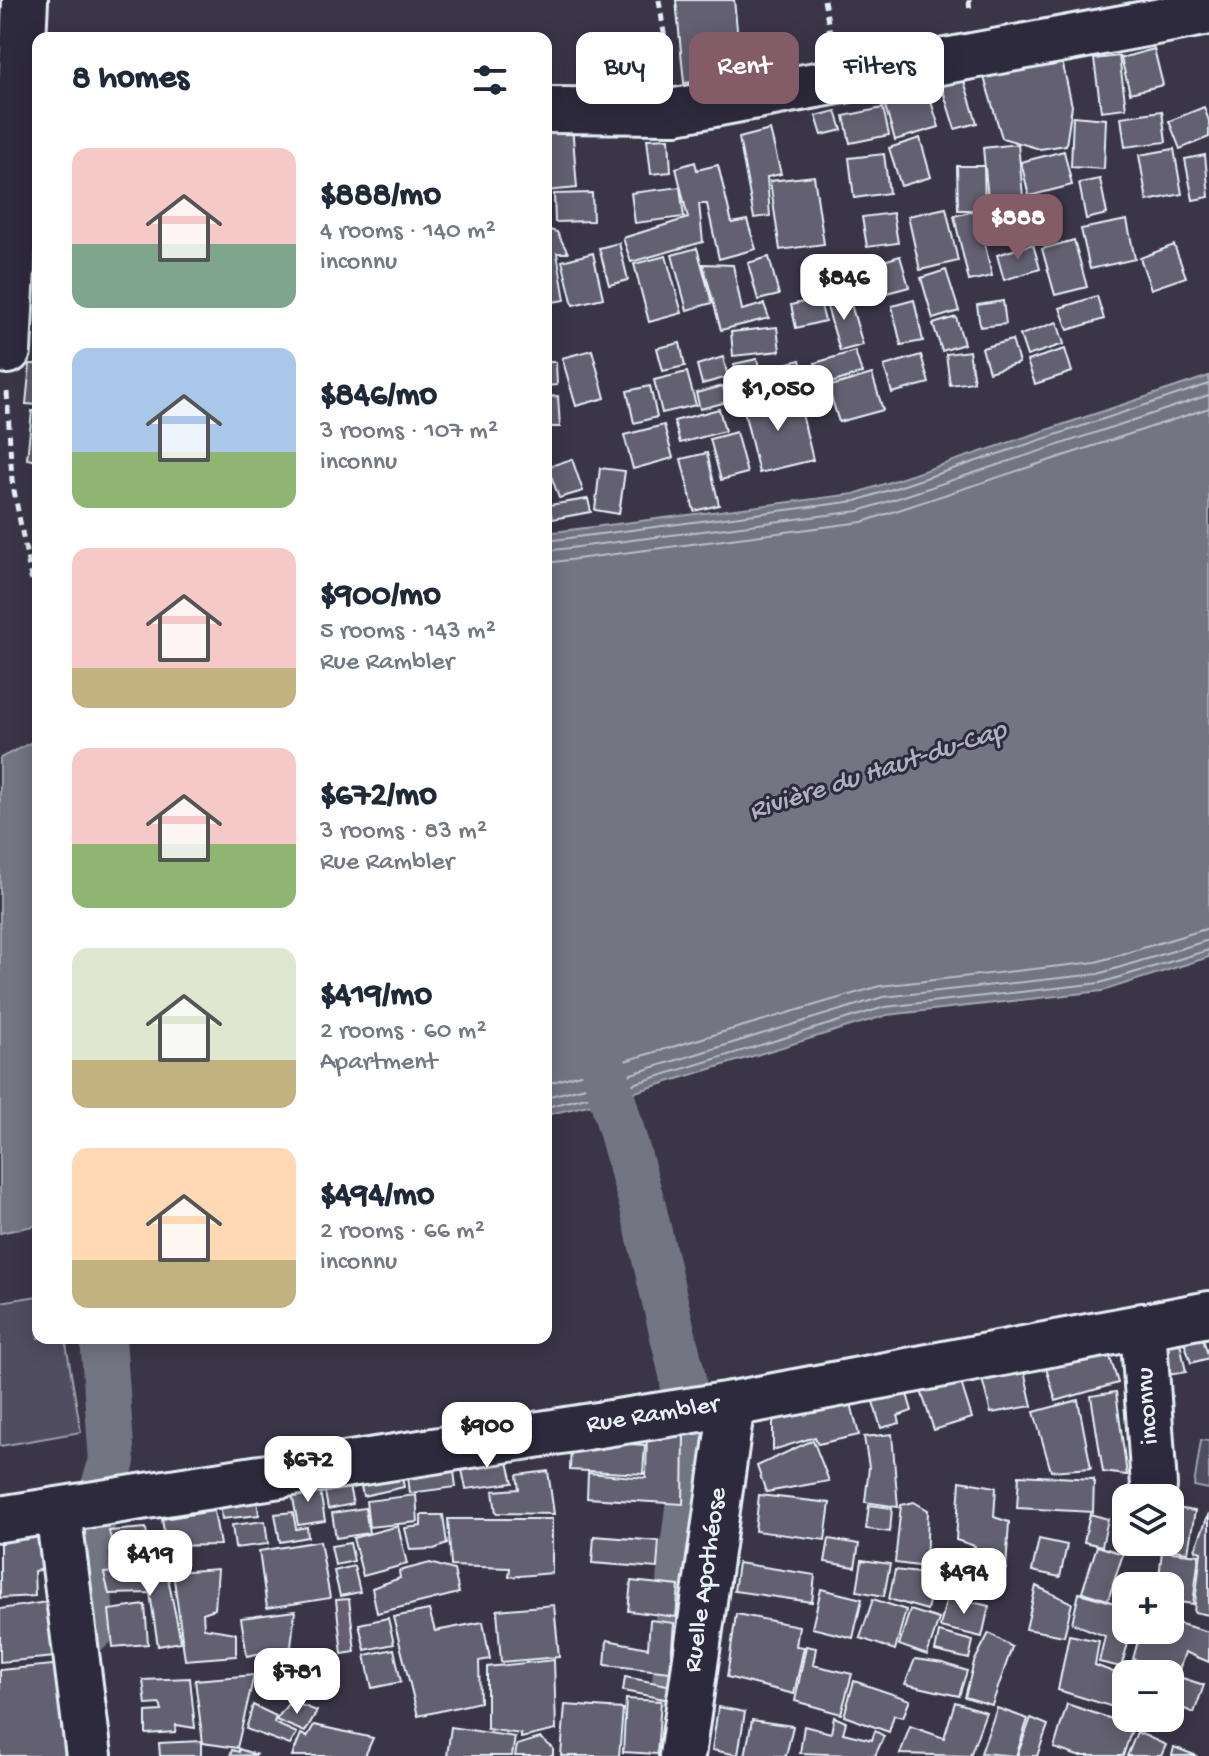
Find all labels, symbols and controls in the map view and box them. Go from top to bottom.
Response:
chip: Buy [576,32,673,104]
chip: Rent [689,32,799,104]
chip: Filters [815,32,944,104]
icon: filters [468,58,512,102]
text: 8 homes [72,60,189,100]
text: $888/mo [320,177,441,217]
icon: home [136,180,232,276]
pin: $888 [971,194,1065,262]
text: $888 [991,204,1045,235]
text: 4 rooms · 140 m² [320,217,496,248]
text: inconnu [320,248,397,279]
pin: $846 [797,254,891,322]
text: $846 [818,264,870,295]
pin: $1,050 [713,365,843,433]
text: $1,050 [741,375,815,406]
text: $846/mo [320,377,437,417]
icon: home [136,380,232,476]
text: 3 rooms · 107 m² [320,417,498,448]
text: inconnu [320,448,397,479]
text: $900/mo [320,577,441,617]
icon: home [136,580,232,676]
text: 5 rooms · 143 m² [320,617,496,648]
text: Rue Rambler [320,648,454,679]
water label: Rivière du Haut-du-Cap [745,714,1013,829]
text: $672/mo [320,777,437,817]
icon: home [136,780,232,876]
text: 3 rooms · 83 m² [320,817,487,848]
text: Rue Rambler [320,848,454,879]
text: $419/mo [320,977,432,1017]
icon: home [136,980,232,1076]
text: 2 rooms · 60 m² [320,1017,486,1048]
text: Apartment [320,1048,437,1079]
text: $494/mo [320,1177,434,1217]
icon: home [136,1180,232,1276]
text: 2 rooms · 66 m² [320,1217,485,1248]
text: inconnu [320,1248,397,1279]
street label: inconnu [1131,1366,1167,1446]
street label: Rue Rambler [584,1390,724,1442]
pin: $900 [440,1402,534,1470]
text: $900 [460,1412,514,1443]
pin: $672 [261,1436,355,1504]
text: $672 [282,1446,334,1477]
map controls [1112,1484,1184,1732]
button: layers [1112,1484,1184,1556]
street label: Ruelle Apothéose [679,1485,735,1674]
pin: $419 [103,1530,197,1598]
text: $419 [126,1540,174,1571]
pin: $494 [917,1548,1011,1616]
text: $494 [939,1558,989,1589]
button: + [1112,1572,1184,1644]
pin: $781 [250,1648,344,1716]
text: $781 [272,1658,322,1689]
button: − [1112,1660,1184,1732]

